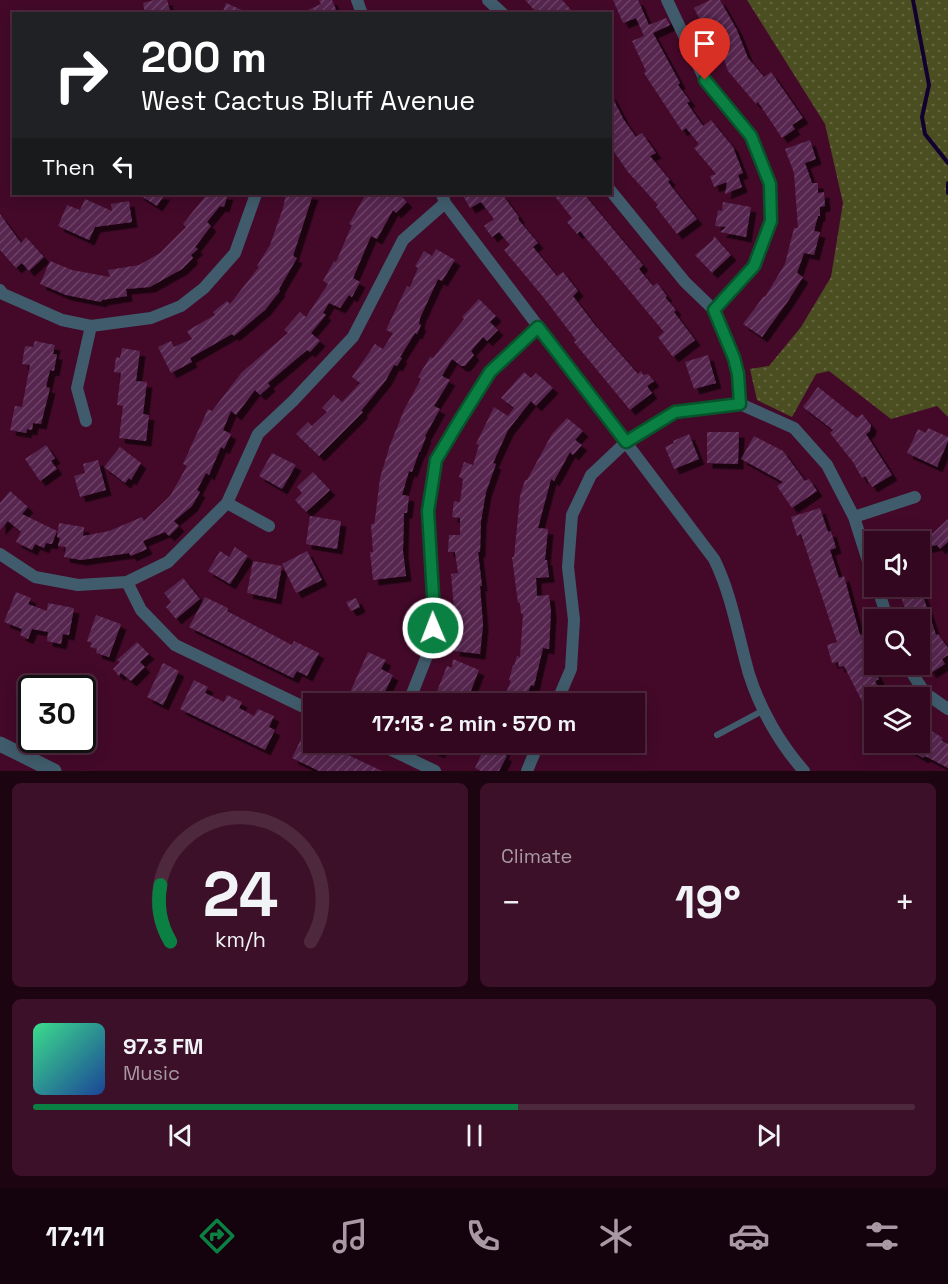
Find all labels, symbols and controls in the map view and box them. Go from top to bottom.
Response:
pin [679,18,730,80]
icon: arrive [688,27,721,60]
text: 200 m [141,31,267,84]
icon: right [42,36,120,114]
text: West Cactus Bluff Avenue [141,83,475,118]
icon: left [107,150,140,183]
text: Then [42,153,95,181]
map controls [864,531,930,753]
button: sound [864,531,930,597]
position arrow [401,596,465,660]
button: search [864,609,930,675]
speed limit sign: 30 [18,675,96,753]
button: layers [864,687,930,753]
text: 17:13 · 2 min · 570 m [372,709,576,737]
text: Climate [501,843,572,869]
text: 24 [202,855,278,934]
text: 19° [675,874,741,931]
text: − [501,882,521,924]
text: + [895,882,915,924]
text: km/h [214,926,266,953]
text: 97.3 FM [123,1032,204,1060]
text: Music [123,1060,180,1086]
icon: previous [164,1119,197,1152]
icon: pause [458,1119,491,1152]
icon: next [752,1119,785,1152]
icon: directions [196,1215,238,1257]
icon: music [329,1215,371,1257]
icon: phone [462,1215,504,1257]
icon: climate [595,1215,637,1257]
icon: car [728,1215,770,1257]
icon: filters [861,1215,903,1257]
text: 17:11 [45,1219,105,1254]

